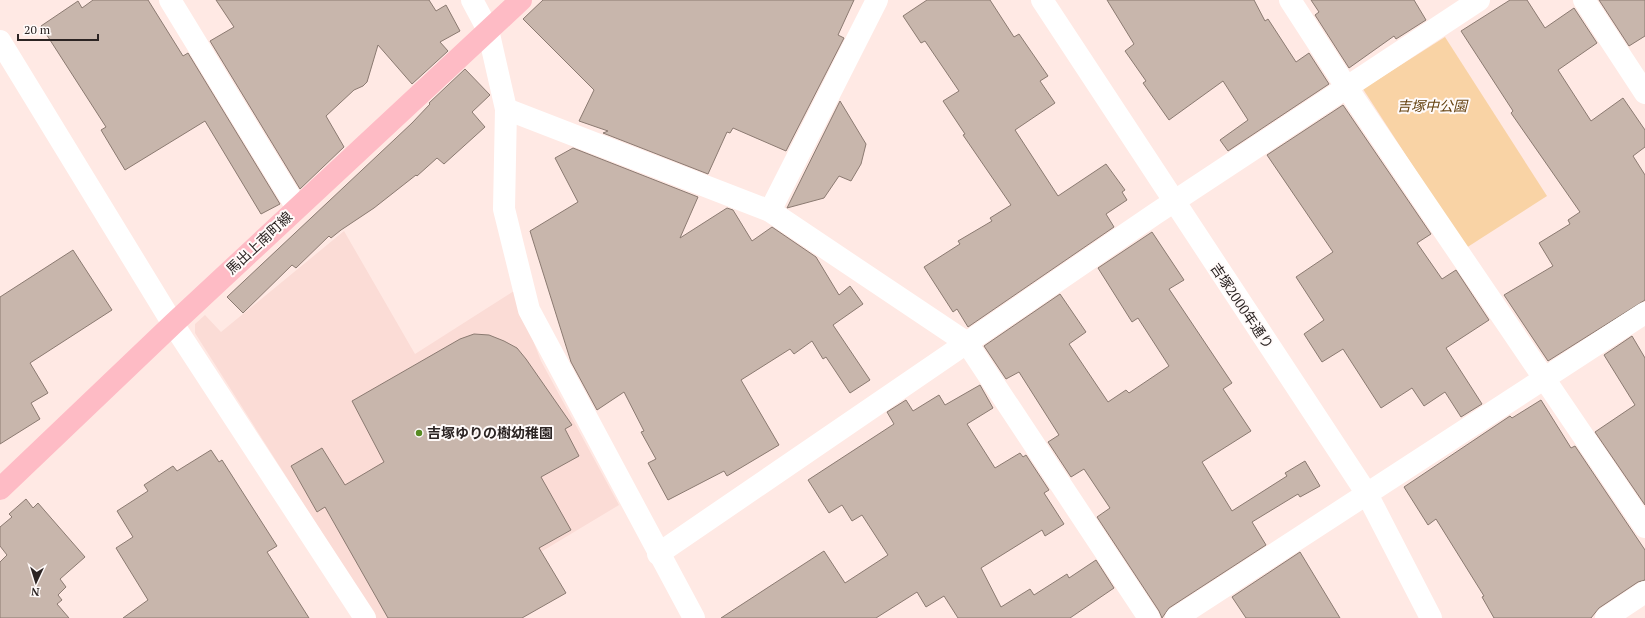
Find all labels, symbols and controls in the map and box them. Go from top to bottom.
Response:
scale bar [18,16,98,42]
text: 20 m [24,22,51,37]
park label: 吉塚中公園 [1397,96,1469,115]
street label: 馬出上南町線 [221,207,296,278]
street label: 吉塚2000年通り [1207,259,1278,352]
place label: 吉塚ゆりの樹幼稚園 [427,423,553,442]
marker: 吉塚ゆりの樹幼稚園 [414,428,424,438]
north arrow [16,562,56,602]
text: N [30,585,40,599]

